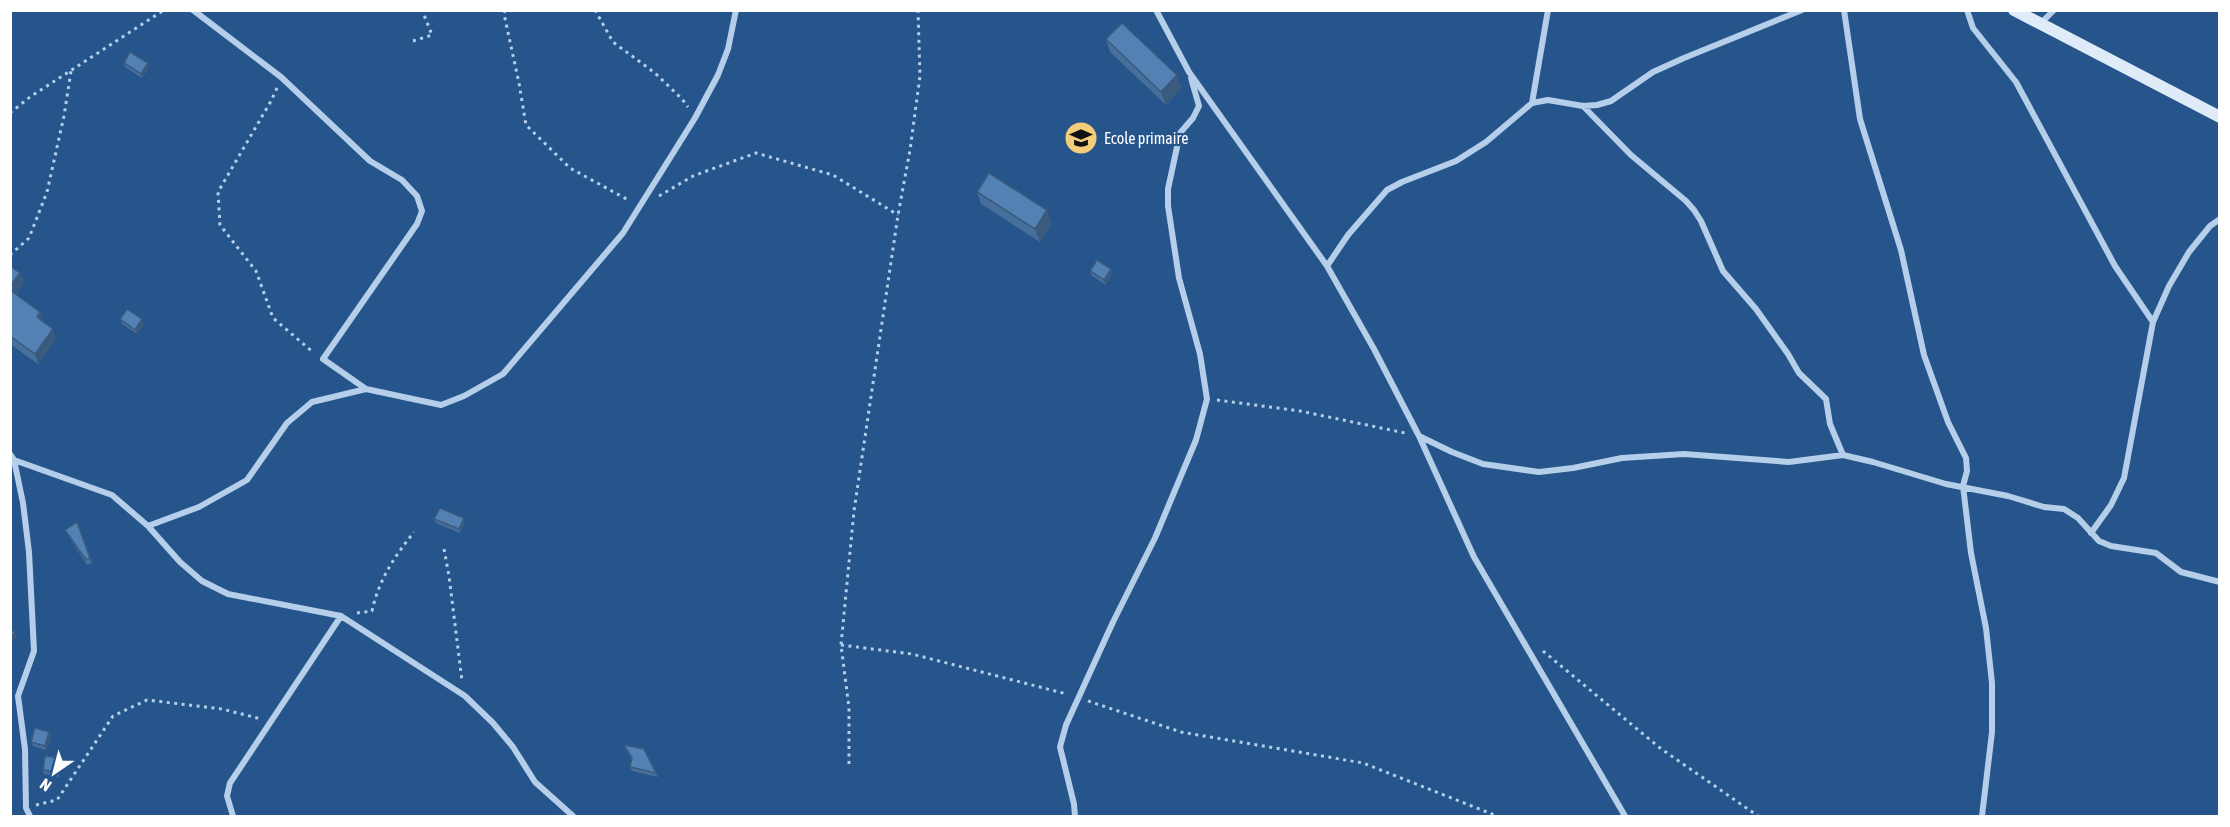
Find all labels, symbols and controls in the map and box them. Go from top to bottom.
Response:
school or university icon: Ecole primaire [1063,120,1099,156]
place label: Ecole primaire [1104,129,1188,148]
north arrow [24,743,84,803]
text: N [36,775,54,795]

